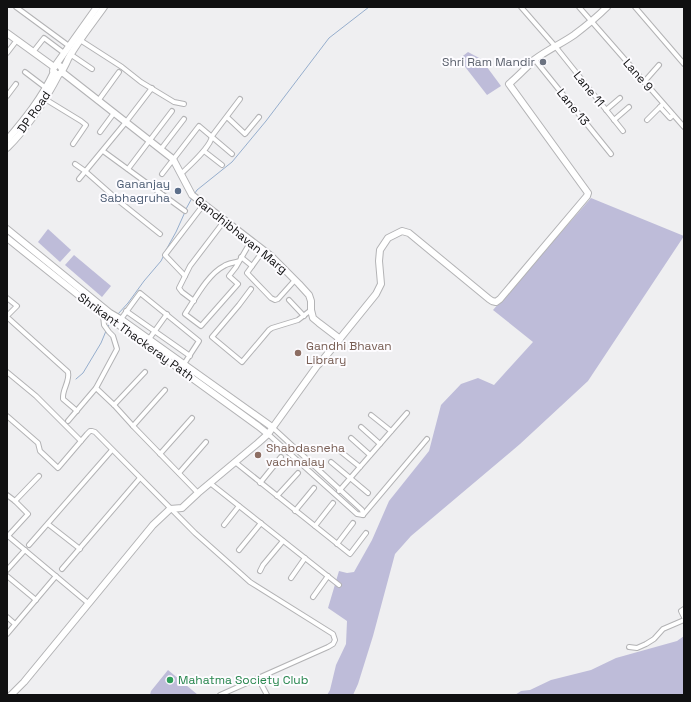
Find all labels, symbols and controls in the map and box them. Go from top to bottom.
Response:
place label: Shri Ram Mandir [442,54,535,70]
street label: Lane 9 [619,55,657,95]
marker: Shri Ram Mandir [538,57,548,67]
street label: Lane 11 [570,68,608,110]
street label: Lane 13 [553,85,593,129]
street label: DP Road [14,88,54,136]
place label: Gananjay Sabhagruha [100,176,170,206]
marker: Gananjay Sabhagruha [173,186,183,196]
street label: Gandhibhavan Marg [191,193,291,277]
street label: Shrikant Thackeray Path [74,289,198,385]
place label: Gandhi Bhavan Library [306,338,392,368]
marker: Gandhi Bhavan Library [293,348,303,358]
place label: Shabdasneha vachnalay [266,440,345,470]
marker: Shabdasneha vachnalay [253,450,263,460]
place label: Mahatma Society Club [178,672,309,688]
marker: Mahatma Society Club [165,675,175,685]

